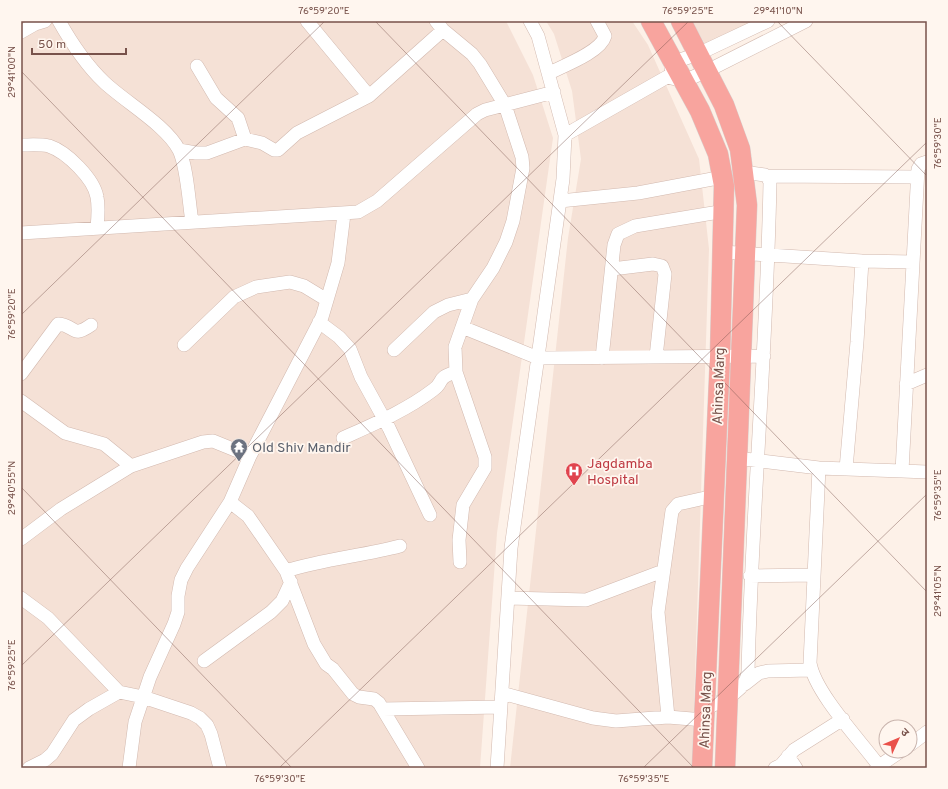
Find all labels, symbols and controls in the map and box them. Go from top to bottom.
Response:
text: 76°59'20"E [298,5,350,18]
text: 76°59'25"E [662,5,714,18]
text: 29°41'10"N [753,5,803,18]
scale bar [32,30,126,56]
text: 50 m [38,37,66,53]
text: 29°41'00"N [6,46,19,98]
text: 76°59'30"E [932,117,945,169]
text: 76°59'20"E [6,288,19,340]
street label: Ahinsa Marg [710,347,729,425]
temple icon: Old Shiv Mandir [229,437,249,462]
place label: Old Shiv Mandir [252,440,351,457]
place label: Jagdamba Hospital [587,456,653,489]
text: 29°40'55"N [6,461,19,515]
hospital icon: Jagdamba Hospital [564,461,584,486]
text: 76°59'35"E [932,469,945,521]
text: 29°41'05"N [932,565,945,617]
text: 76°59'25"E [6,639,19,691]
street label: Ahinsa Marg [697,671,716,749]
north arrow [878,719,918,759]
text: उ [897,726,912,740]
text: 76°59'30"E [254,773,306,786]
text: 76°59'35"E [618,773,670,786]

